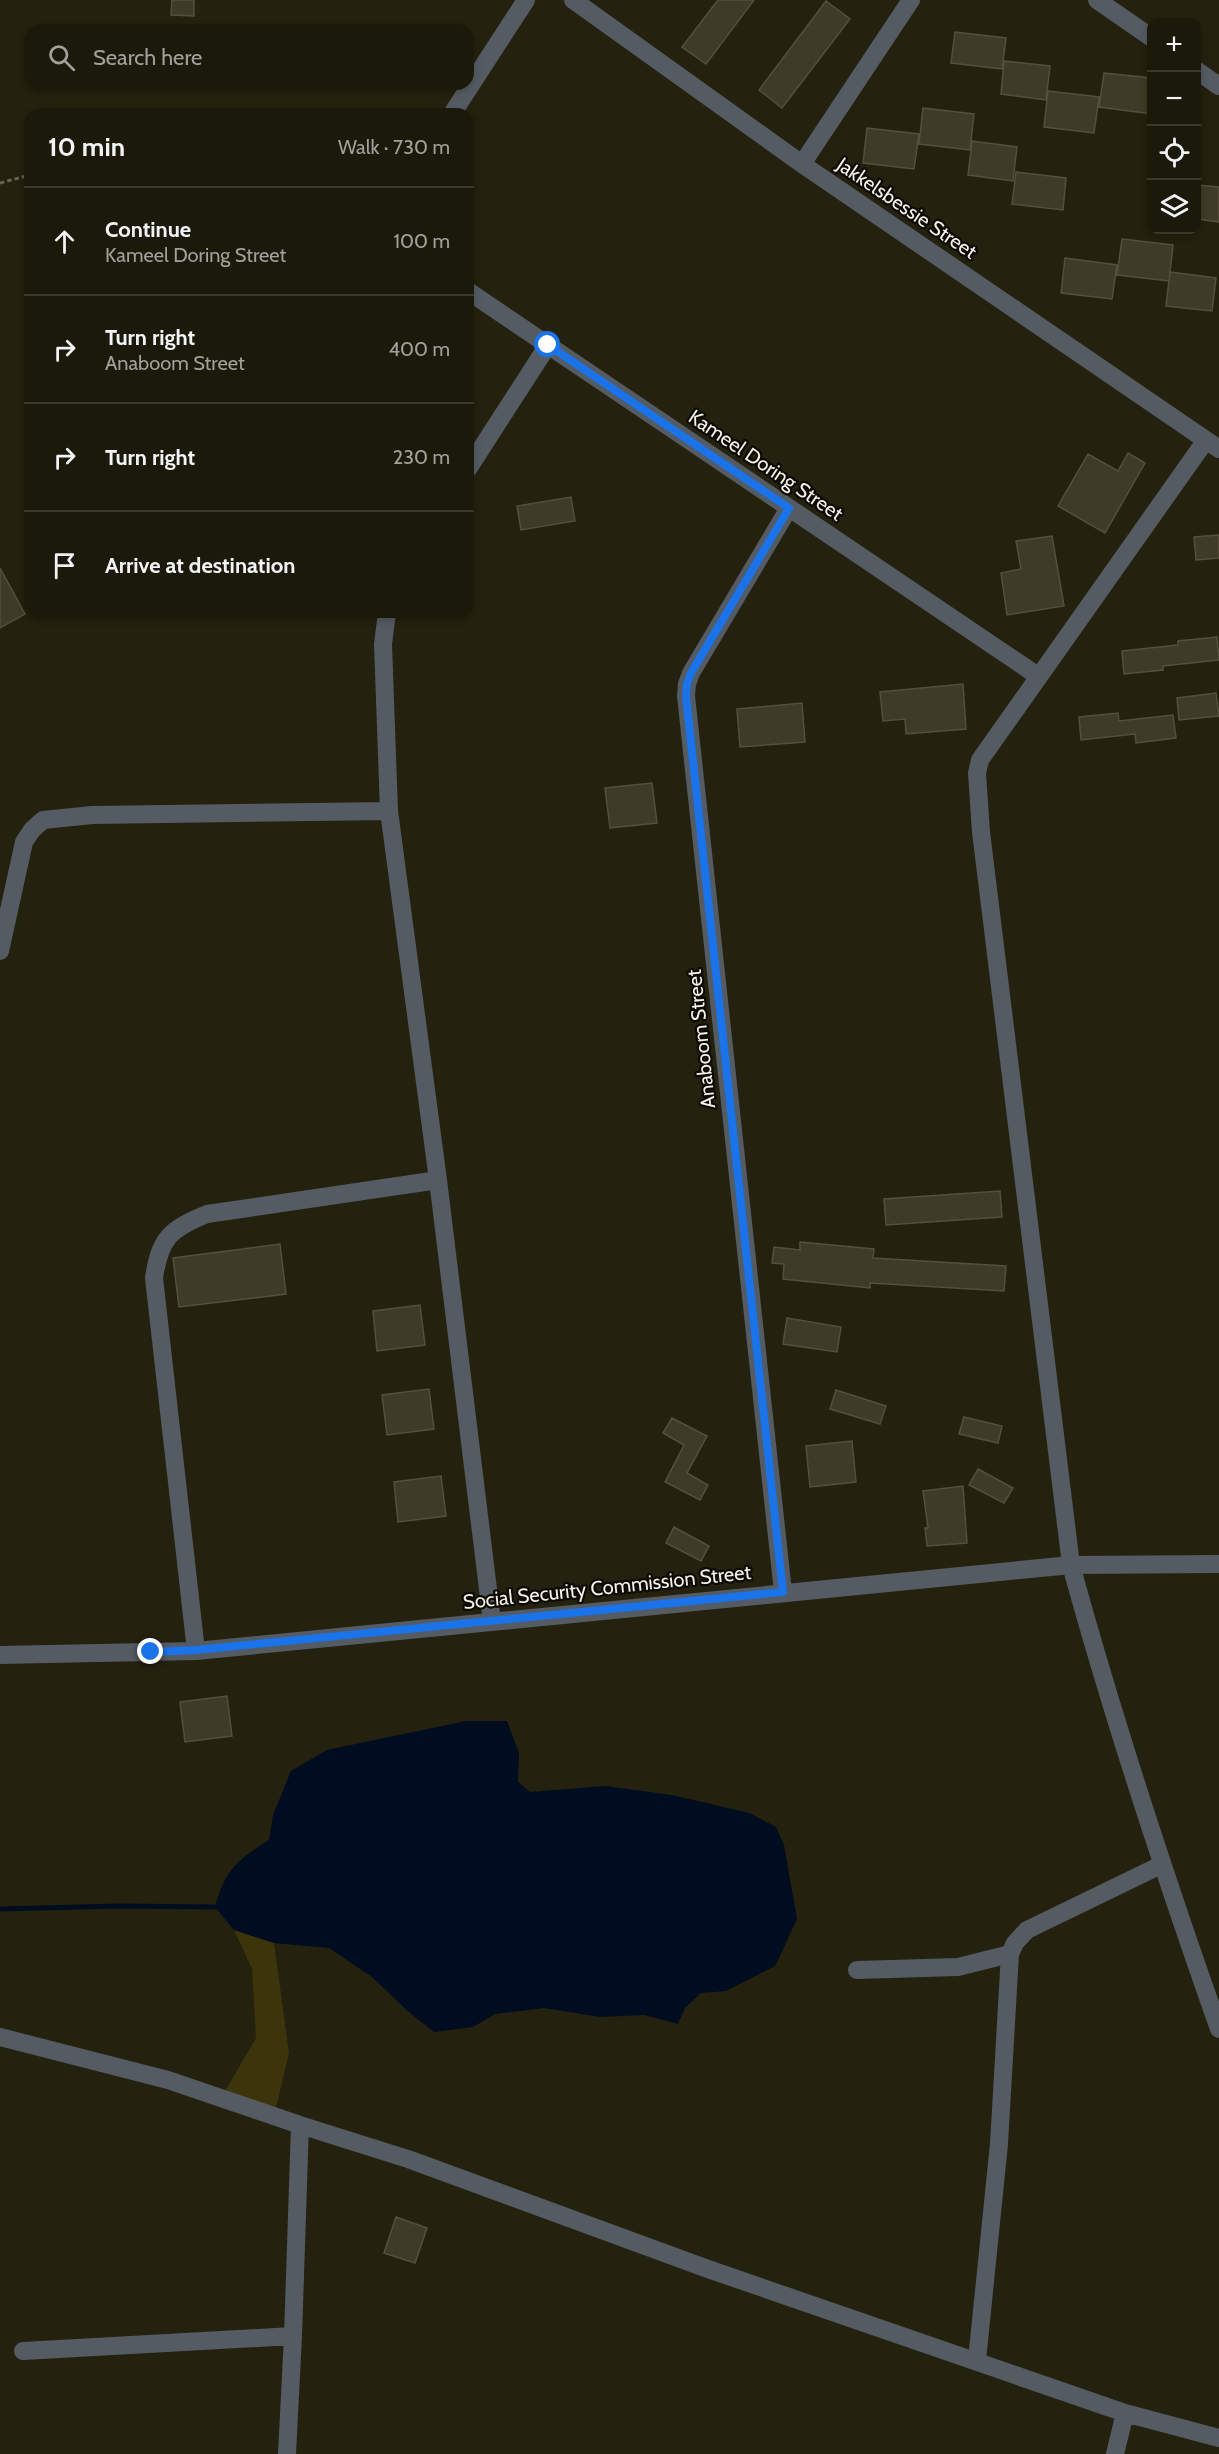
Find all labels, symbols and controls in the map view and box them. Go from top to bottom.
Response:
map controls [1147,18,1201,234]
button: + [1147,18,1201,72]
search box [24,24,474,90]
icon: search [45,41,78,74]
text: Search here [93,44,202,71]
button: − [1147,72,1201,126]
button: locate [1147,126,1201,180]
text: 10 min [48,131,125,163]
text: Walk · 730 m [338,135,450,159]
street label: Jakkelsbessie Street [832,152,982,264]
button: layers [1147,180,1201,234]
text: Continue [105,216,191,243]
icon: ahead [48,225,81,258]
text: 100 m [394,229,450,253]
text: Kameel Doring Street [105,243,286,267]
text: Turn right [105,324,195,351]
route start [534,331,560,357]
icon: right [48,333,81,366]
text: 400 m [388,337,450,361]
text: Anaboom Street [105,351,245,375]
street label: Kameel Doring Street [684,404,848,526]
icon: right [48,441,81,474]
text: Turn right [105,444,195,471]
text: 230 m [393,445,450,469]
icon: arrive [48,549,81,582]
text: Arrive at destination [105,552,295,579]
street label: Anaboom Street [682,968,720,1110]
street label: Social Security Commission Street [462,1560,752,1614]
route end [137,1638,163,1664]

